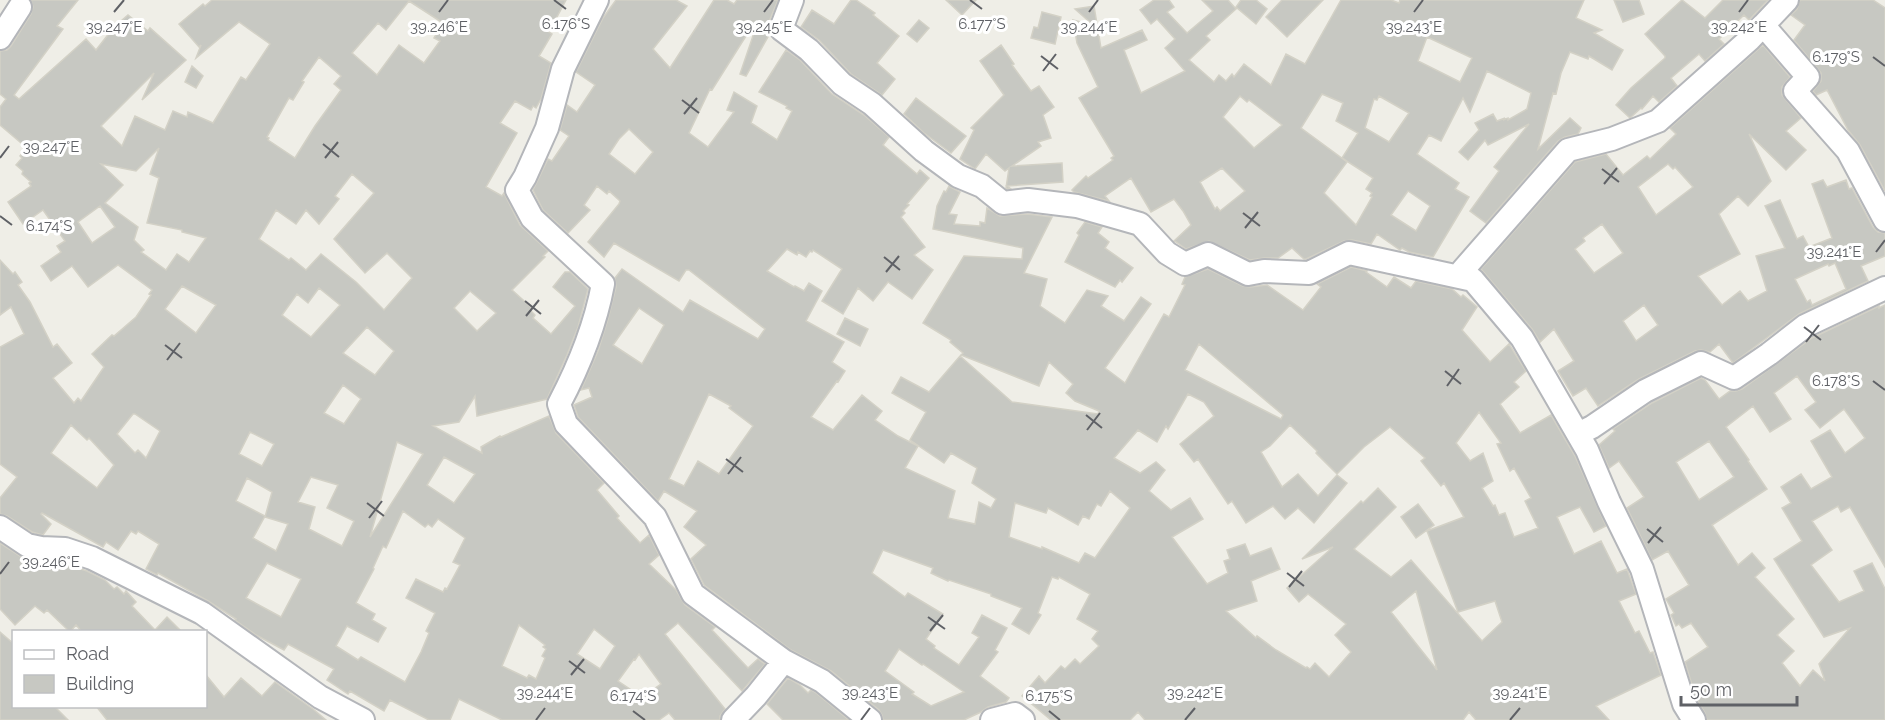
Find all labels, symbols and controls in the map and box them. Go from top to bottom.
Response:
text: 6.176°S [542,15,590,33]
text: 6.177°S [958,15,1006,33]
text: 39.247°E [86,18,142,36]
text: 39.246°E [410,18,468,36]
text: 39.245°E [736,18,792,36]
text: 39.244°E [1061,18,1117,36]
text: 39.243°E [1386,18,1442,36]
text: 39.242°E [1711,18,1767,36]
text: 6.179°S [1812,48,1860,66]
text: 39.247°E [23,138,79,156]
text: 6.174°S [26,217,72,235]
text: 39.241°E [1807,243,1861,261]
text: 6.178°S [1812,372,1860,390]
text: 39.246°E [22,553,80,571]
legend [12,630,207,708]
text: Road [66,643,109,664]
scale bar [1681,669,1796,707]
text: Building [66,673,134,694]
text: 50 m [1690,679,1732,700]
text: 39.244°E [517,684,573,702]
text: 39.243°E [842,684,898,702]
text: 39.242°E [1167,684,1223,702]
text: 39.241°E [1493,684,1547,702]
text: 6.174°S [610,687,656,705]
text: 6.175°S [1025,687,1073,705]

